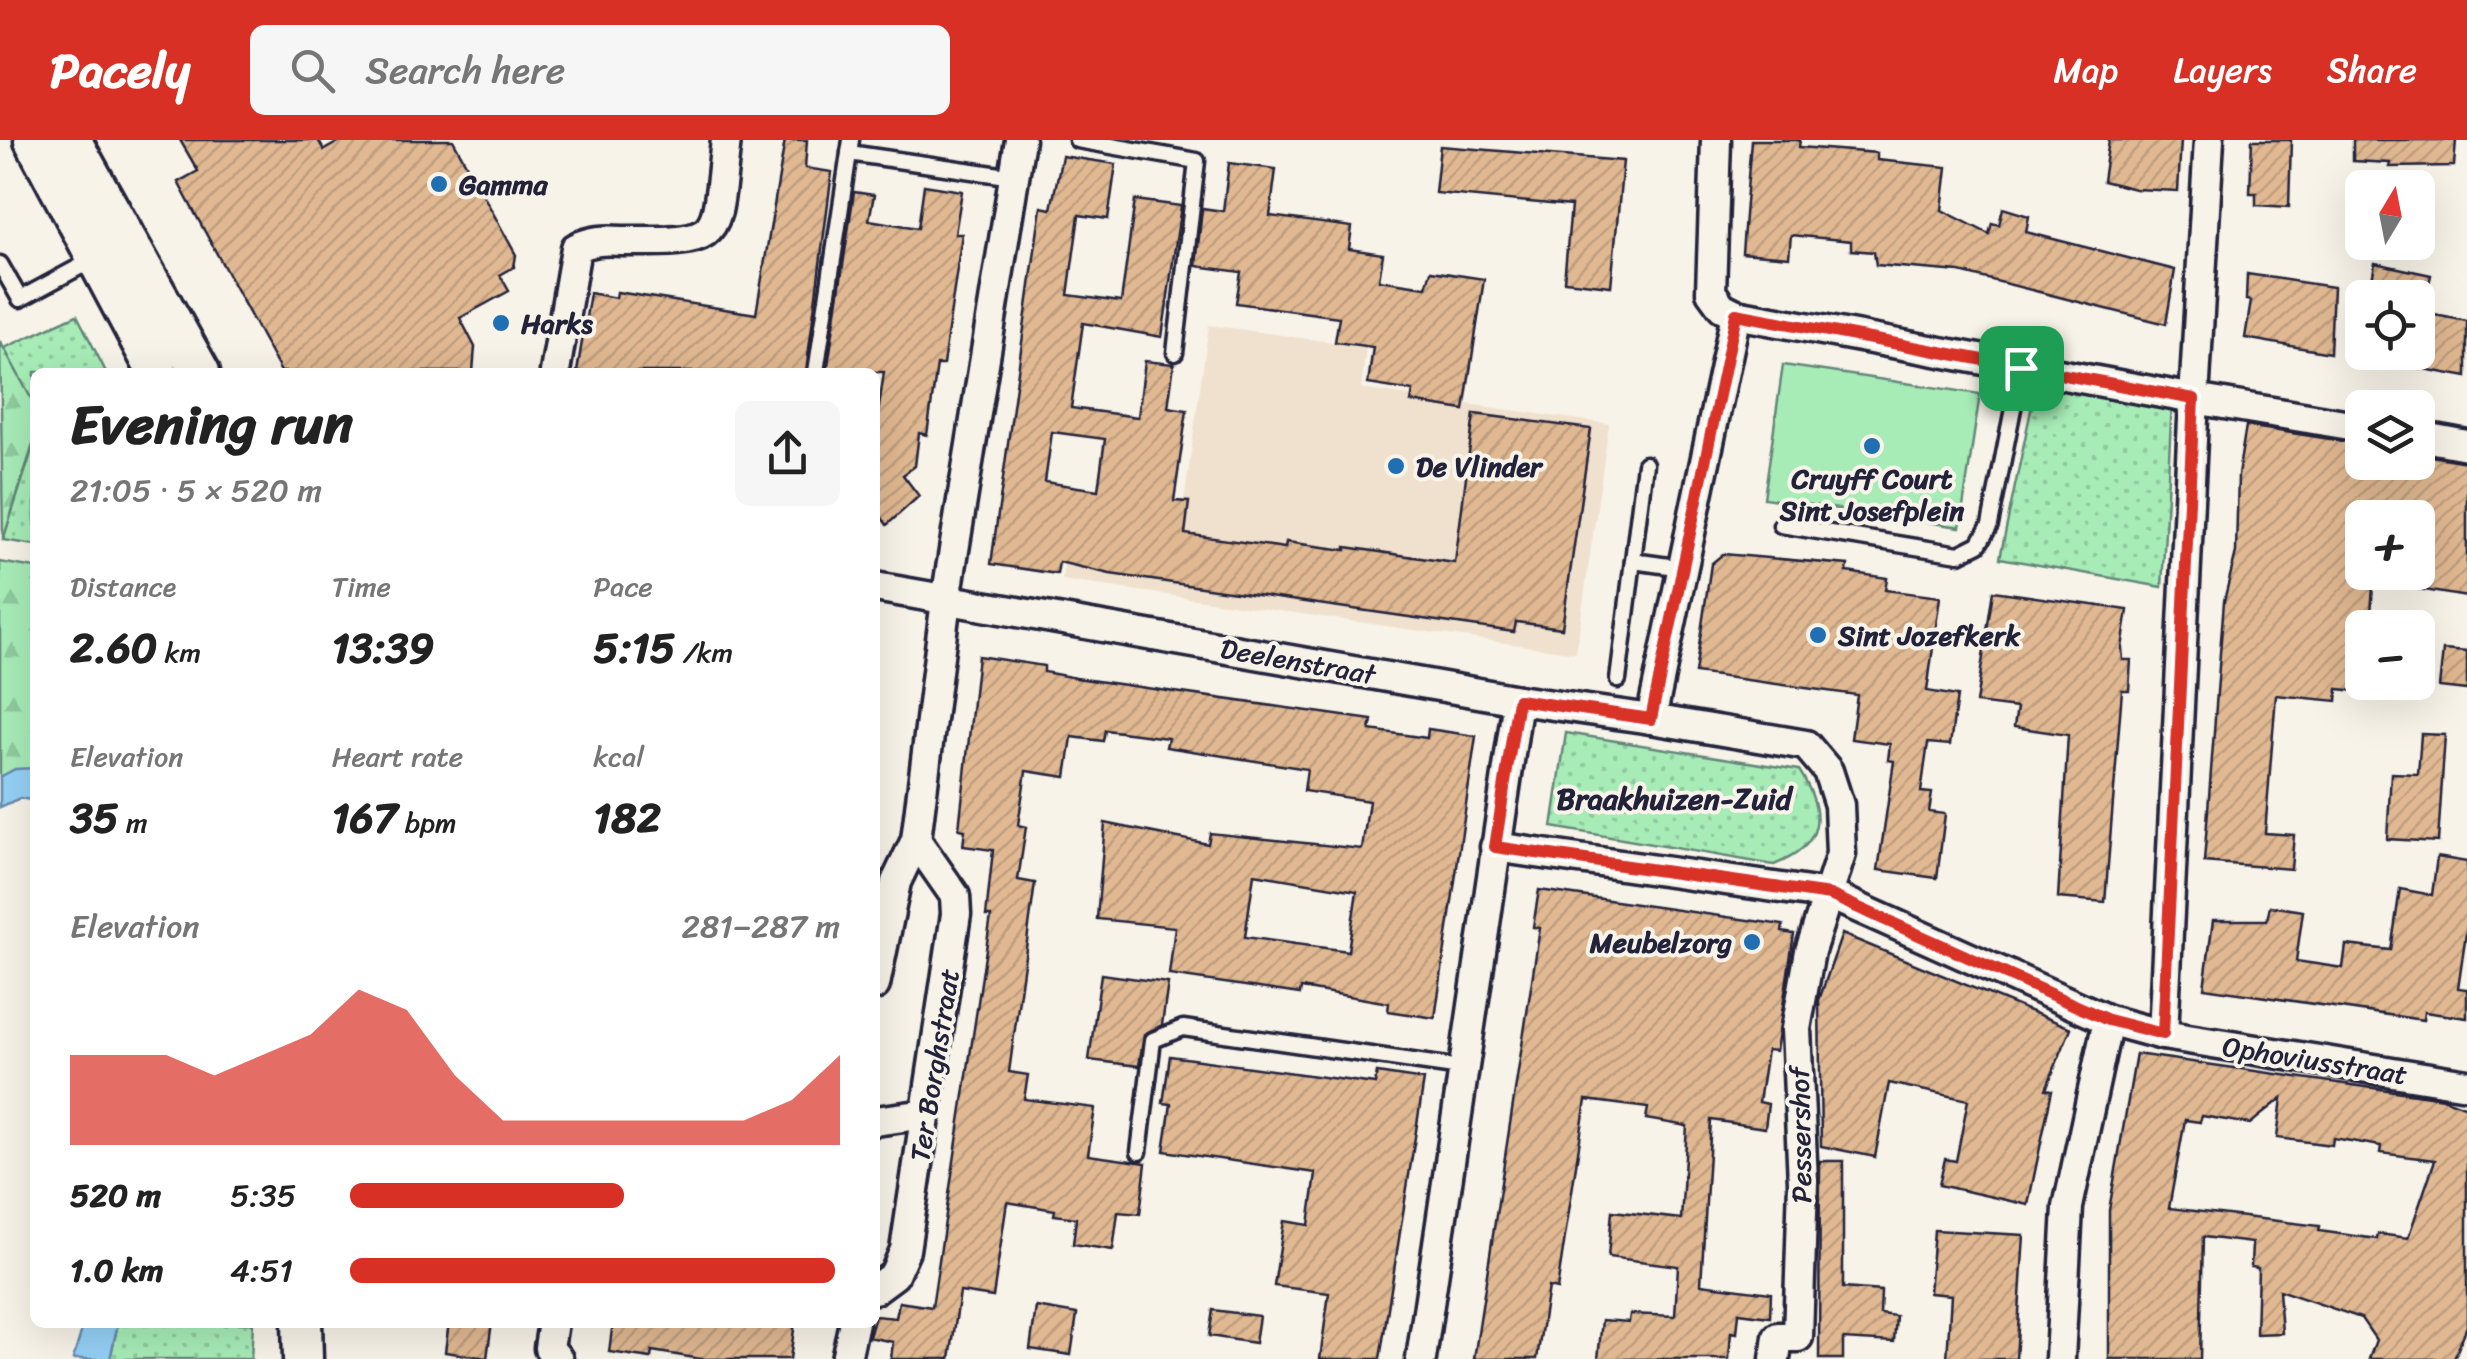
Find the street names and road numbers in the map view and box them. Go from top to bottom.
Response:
street label: Deelenstraat [1216,624,1381,700]
street label: Ter Borghstraat [895,965,974,1165]
street label: Ophoviusstraat [2219,1022,2411,1099]
street label: Pessershof [1775,1063,1826,1204]

